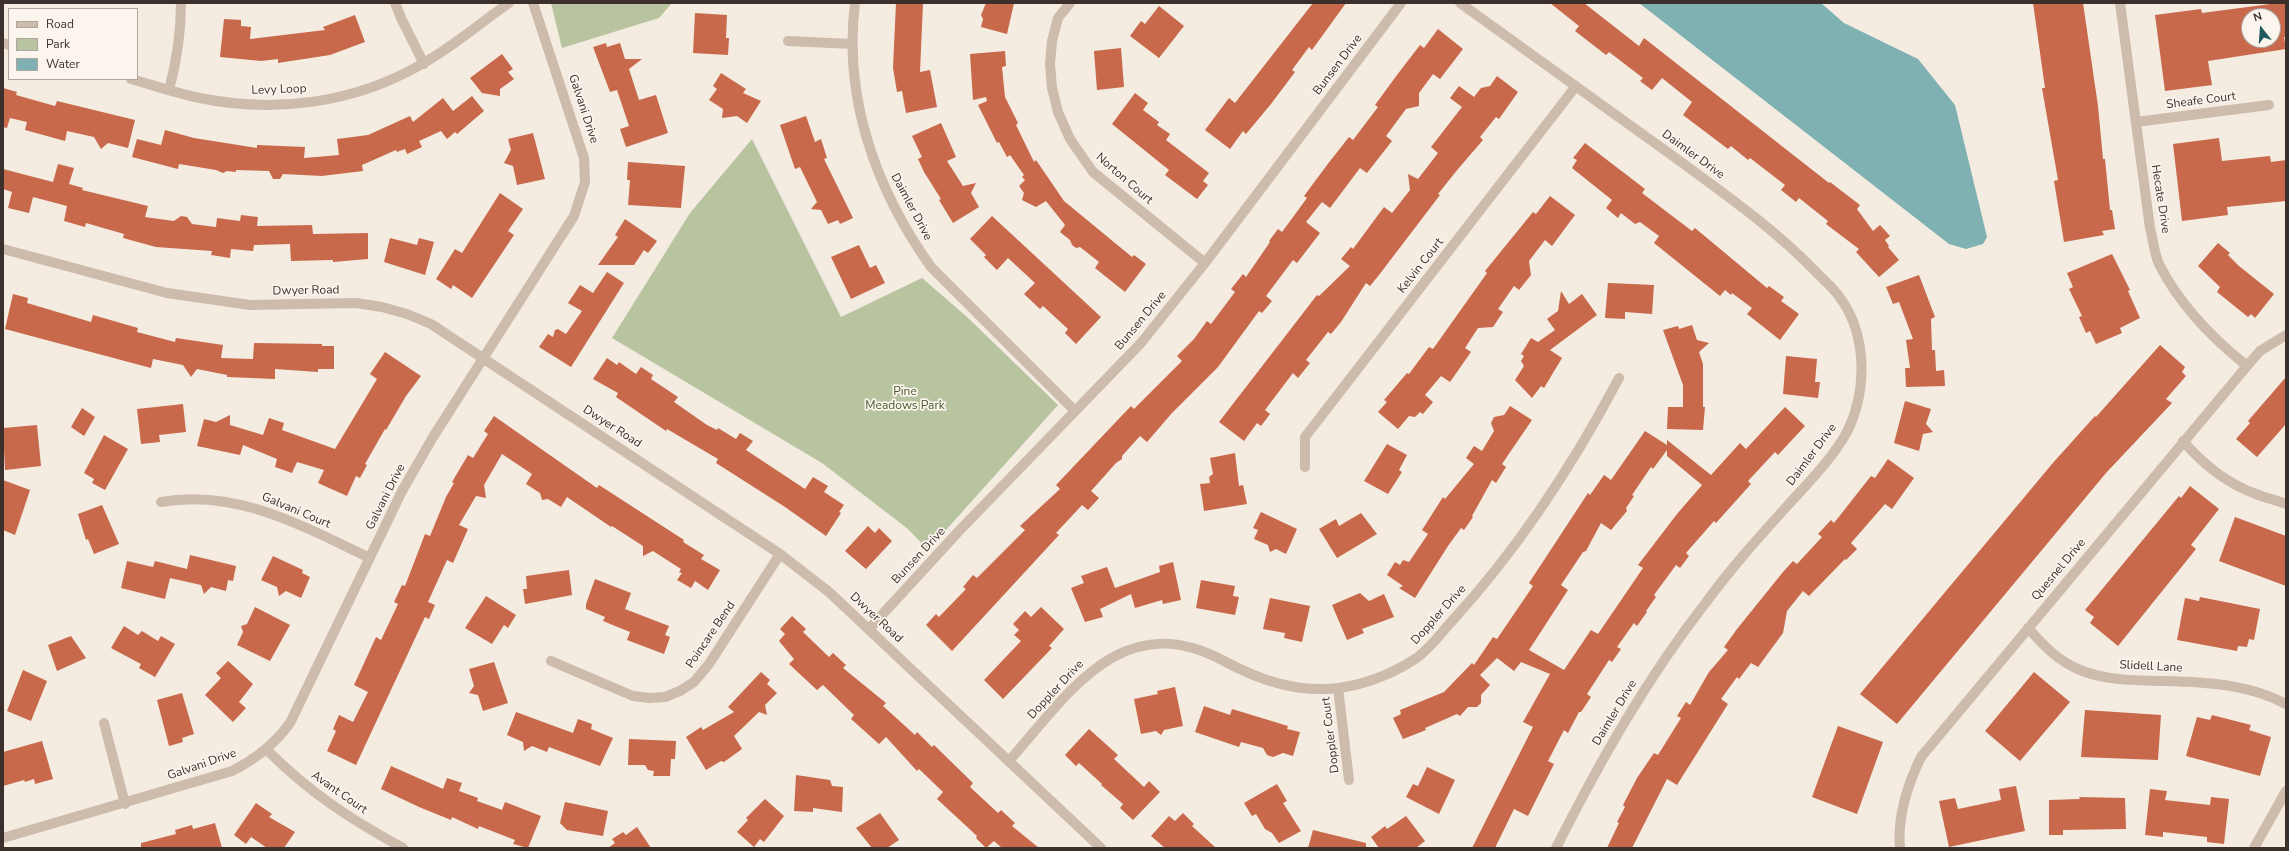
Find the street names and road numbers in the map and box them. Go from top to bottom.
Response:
street label: Bunsen Drive [1311,32,1365,98]
street label: Galvani Drive [565,73,601,145]
street label: Levy Loop [251,82,307,98]
street label: Sheafe Court [2165,90,2237,112]
street label: Daimler Drive [1659,127,1727,183]
street label: Norton Court [1093,150,1155,208]
street label: Hecate Drive [2147,164,2173,234]
street label: Daimler Drive [887,171,935,243]
street label: Kelvin Court [1395,236,1447,296]
street label: Dwyer Road [272,283,340,299]
street label: Bunsen Drive [1112,289,1170,353]
street label: Dwyer Road [580,403,644,451]
street label: Daimler Drive [1784,421,1840,489]
street label: Galvani Drive [363,462,409,532]
street label: Galvani Court [259,490,333,532]
street label: Bunsen Drive [889,525,949,587]
street label: Quesnel Drive [2029,536,2089,604]
street label: Doppler Drive [1408,582,1470,648]
street label: Dwyer Road [847,590,905,646]
street label: Poincare Bend [683,599,739,671]
street label: Doppler Drive [1025,658,1087,722]
street label: Slidell Lane [2119,658,2183,676]
street label: Daimler Drive [1590,678,1640,748]
street label: Doppler Court [1319,696,1343,774]
street label: Galvani Drive [166,746,238,784]
street label: Avant Court [308,769,370,817]

